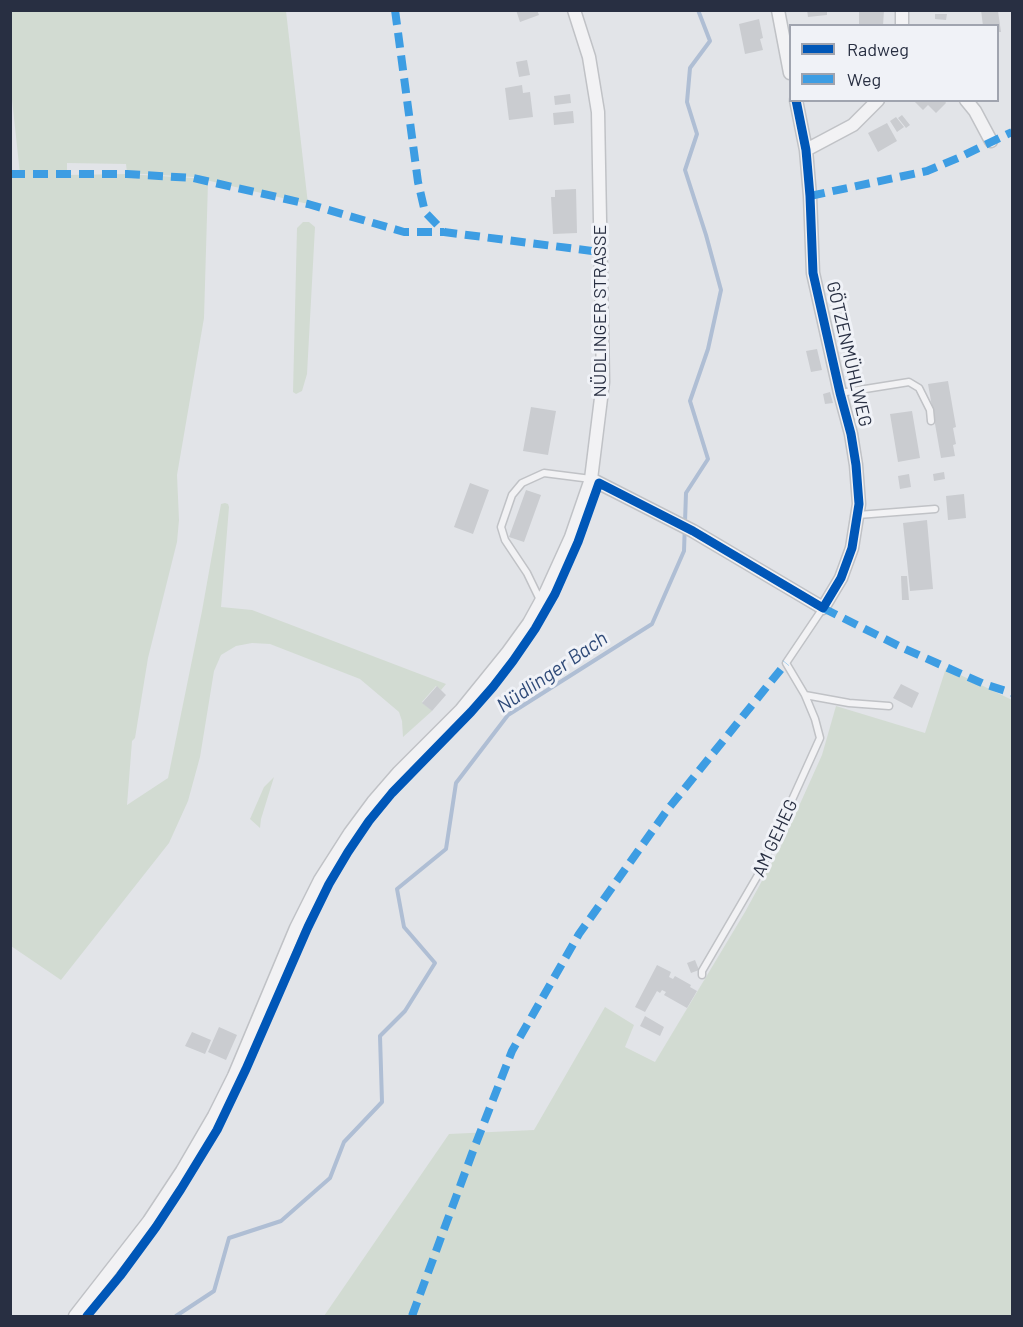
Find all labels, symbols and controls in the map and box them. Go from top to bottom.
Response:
legend [789,24,999,102]
text: Radweg [847,38,909,60]
text: Weg [847,68,881,90]
street label: NÜDLINGER STRASSE [589,225,611,397]
street label: GÖTZENMÜHLWEG [822,279,876,429]
water label: Nüdlinger Bach [492,626,612,718]
street label: AM GEHEG [748,796,802,880]

